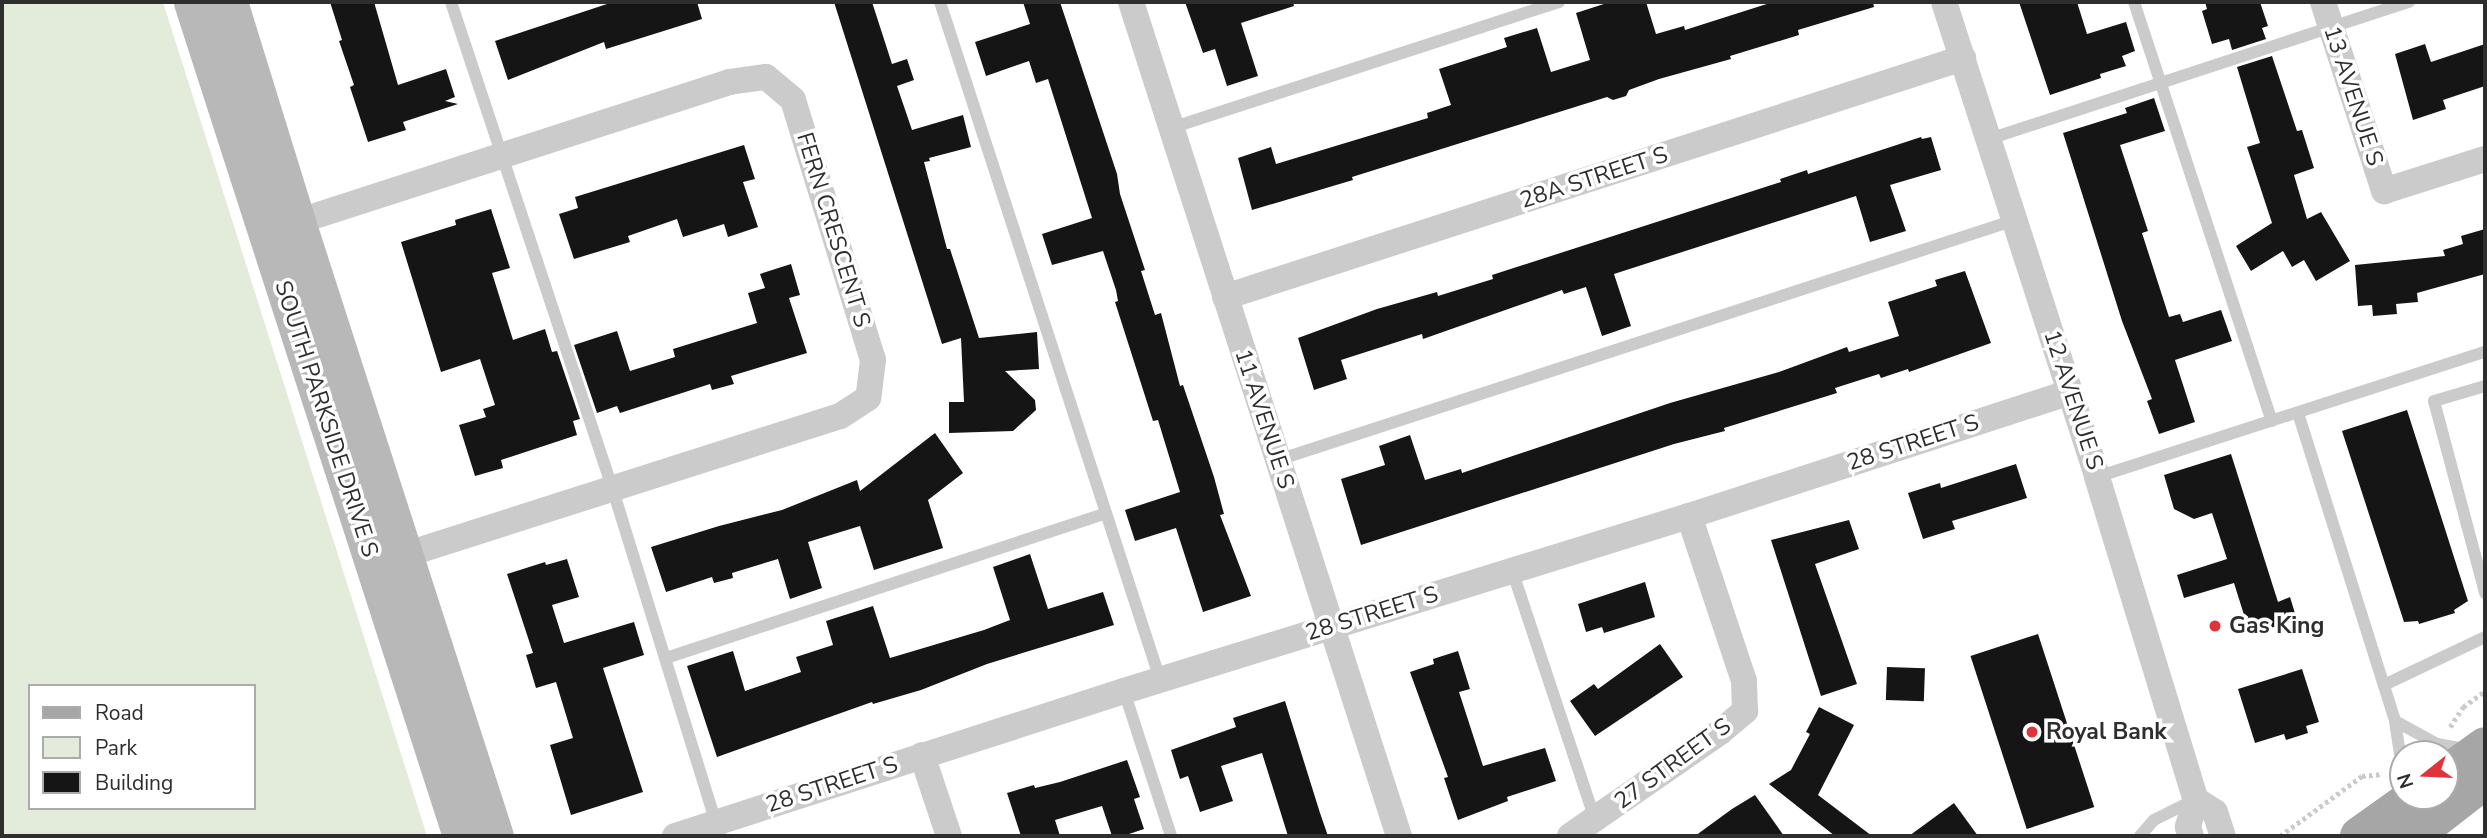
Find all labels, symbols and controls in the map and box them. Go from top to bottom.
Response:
street label: 13 AVENUE S [2317,23,2389,169]
street label: FERN CRESCENT S [790,129,876,331]
street label: 28A STREET S [1517,141,1671,215]
street label: SOUTH PARKSIDE DRIVE S [268,277,384,561]
street label: 12 AVENUE S [2037,327,2109,473]
street label: 11 AVENUE S [1228,346,1300,492]
street label: 28 STREET S [1844,409,1982,477]
street label: 28 STREET S [1302,581,1442,647]
place label: Gas King [2229,612,2324,640]
marker: Gas King [2207,618,2223,634]
legend [28,684,256,810]
text: Road [95,699,144,727]
street label: 27 STREET S [1609,713,1737,815]
place label: Royal Bank [2046,718,2167,746]
marker: Royal Bank [2024,724,2040,740]
text: Park [95,734,137,762]
north arrow [2389,740,2459,810]
street label: 28 STREET S [763,751,901,819]
text: Building [95,769,173,797]
text: N [2391,770,2420,792]

